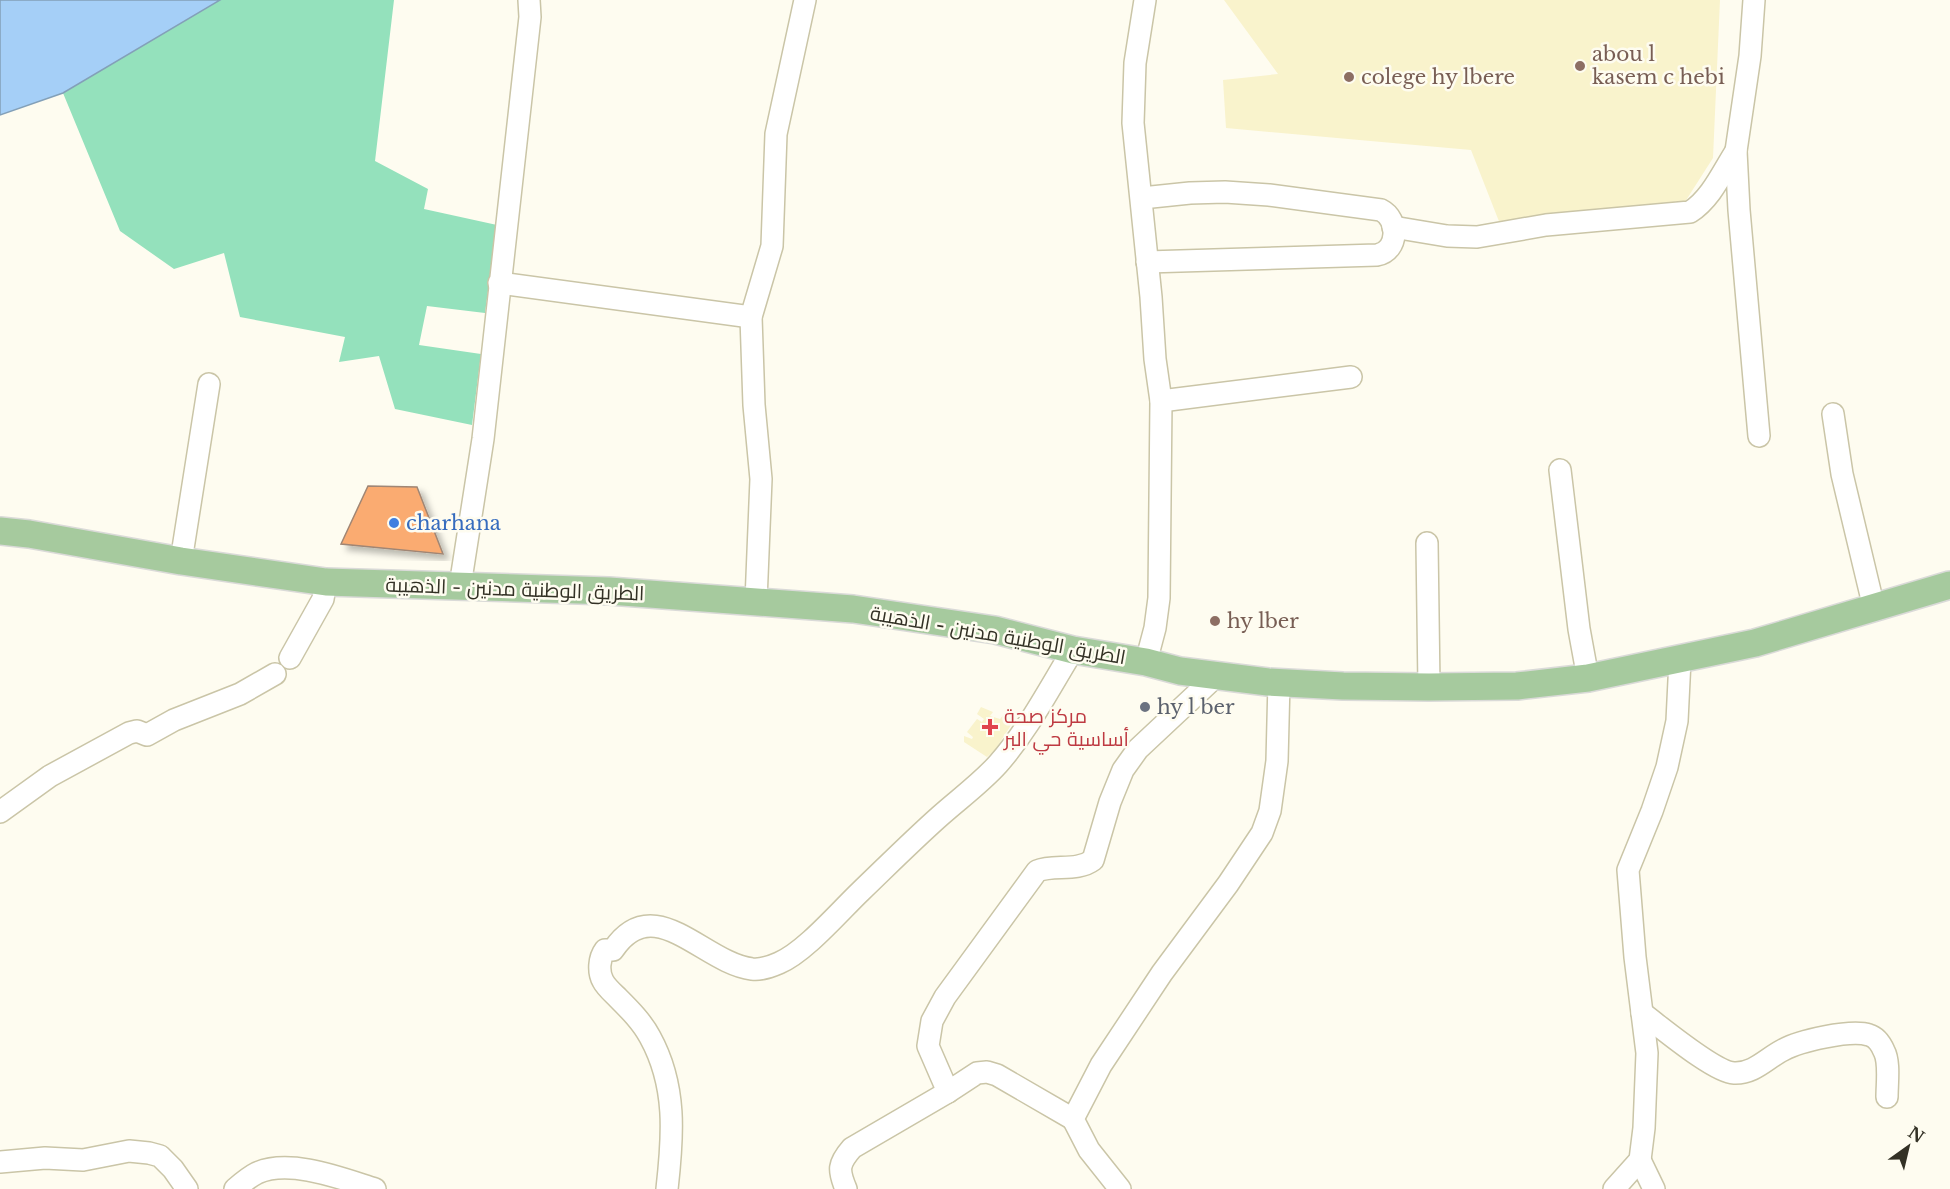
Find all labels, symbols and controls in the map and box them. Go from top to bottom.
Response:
place label: abou l kasem c hebi [1592,42,1725,89]
marker: abou l kasem c hebi [1573,59,1587,73]
place label: colege hy lbere [1361,65,1515,89]
marker: colege hy lbere [1342,70,1356,84]
place label: charhana [406,511,502,535]
marker: charhana [387,516,401,530]
street label: الطريق الوطنية مدنين - الذهيبة [385,572,645,607]
street label: الطريق الوطنية مدنين - الذهيبة [868,601,1128,670]
place label: hy lber [1227,609,1299,633]
marker: hy lber [1208,614,1222,628]
place label: hy l ber [1157,695,1235,719]
marker: hy l ber [1138,700,1152,714]
place label: مركز صحة أساسية حي البر [1003,704,1129,755]
marker: مركز صحة أساسية حي البر [981,718,999,736]
north arrow [1878,1117,1938,1177]
text: N [1905,1122,1928,1147]

